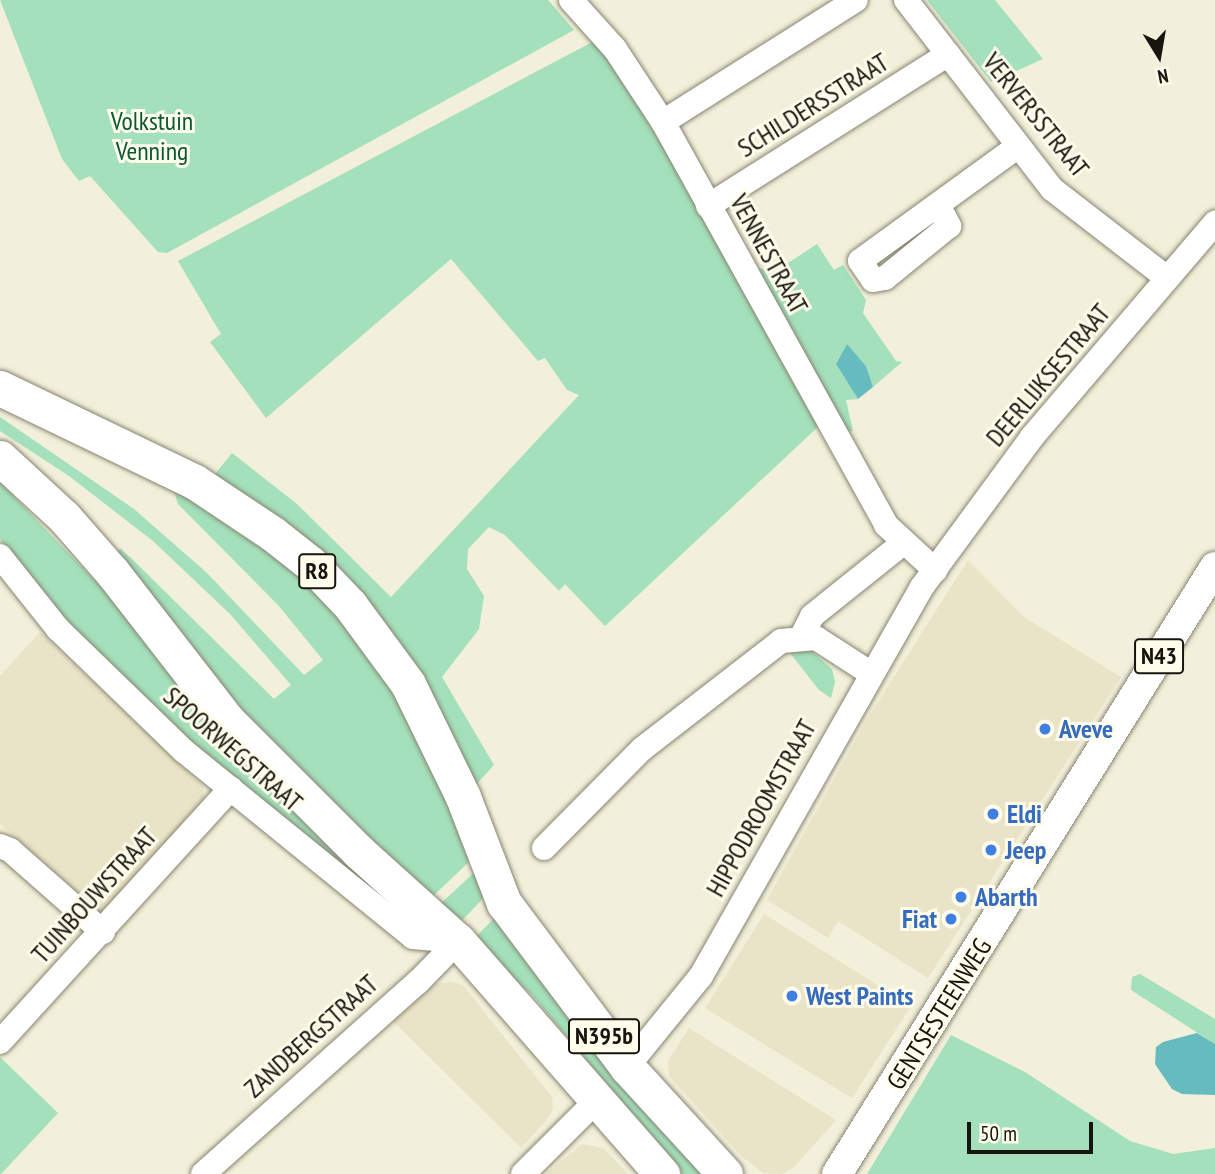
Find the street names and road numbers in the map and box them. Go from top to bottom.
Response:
street label: SCHILDERSSTRAAT [732,46,894,164]
street label: VERVERSSTRAAT [976,47,1096,183]
street label: VENNESTRAAT [723,189,815,319]
street label: DEERLIJKSESTRAAT [979,298,1117,452]
road number: R8 [298,550,336,592]
road number: N43 [1133,636,1185,676]
street label: SPOORWEGSTRAAT [157,680,309,818]
street label: HIPPODROOMSTRAAT [700,714,822,902]
street label: TUINBOUWSTRAAT [25,821,163,969]
street label: GENTSESTEENWEG [880,933,998,1095]
street label: ZANDBERGSTRAAT [238,968,384,1104]
road number: N395b [567,1016,641,1056]

